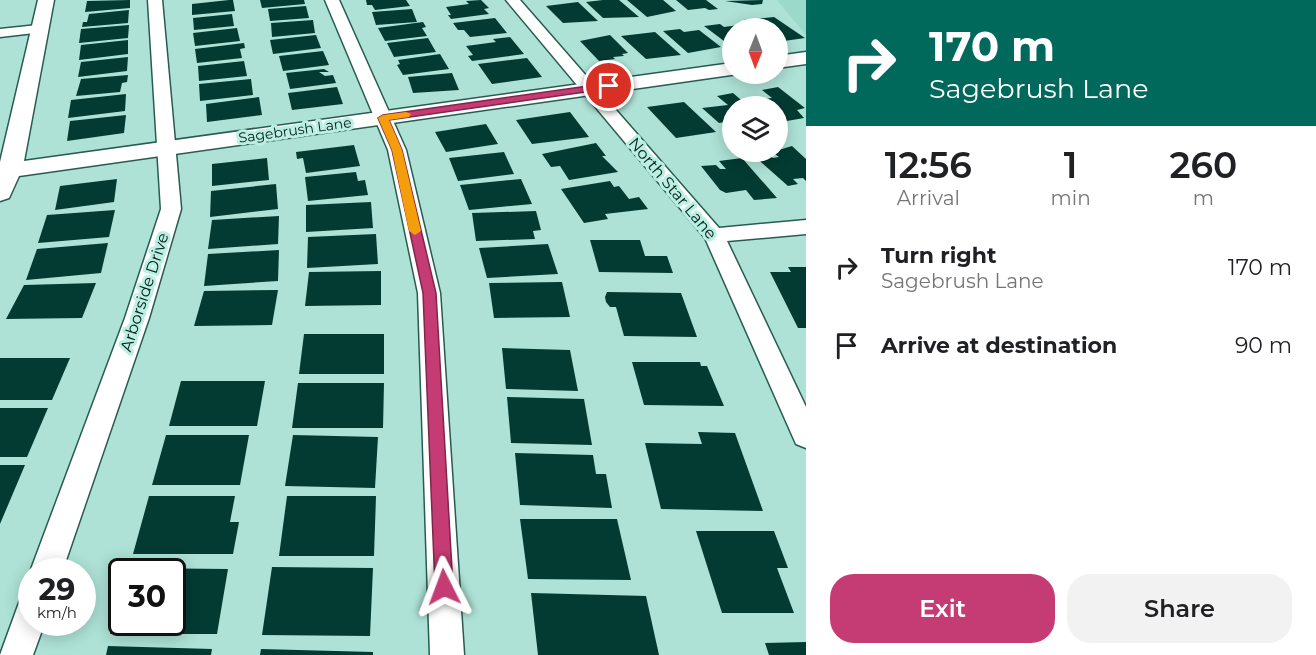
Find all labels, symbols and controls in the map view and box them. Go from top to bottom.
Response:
north arrow [722,18,788,84]
map controls [722,18,788,162]
text: 170 m [929,20,1055,72]
icon: right [830,24,908,102]
pin [583,60,634,111]
icon: arrive [592,69,625,102]
text: Sagebrush Lane [929,72,1149,105]
button: layers [722,96,788,162]
street label: Sagebrush Lane [237,113,353,147]
street label: North Star Lane [625,134,721,243]
text: 12:56 [885,143,972,187]
text: 1 [1064,143,1077,187]
text: 260 [1169,143,1237,187]
text: Arrival [897,186,960,210]
text: min [1051,186,1091,210]
text: m [1193,186,1214,210]
street label: Arborside Drive [116,230,173,354]
text: Turn right [881,242,996,269]
icon: right [830,251,863,284]
text: 170 m [1228,254,1292,281]
text: Sagebrush Lane [881,269,1044,293]
icon: arrive [830,329,863,362]
text: Arrive at destination [881,332,1117,359]
text: 90 m [1235,332,1292,359]
position arrow [412,555,476,619]
speed limit sign: 30 [108,558,186,636]
text: 29 [39,571,75,608]
button: Exit [830,574,1055,643]
button: Share [1067,574,1292,643]
text: km/h [37,603,77,622]

